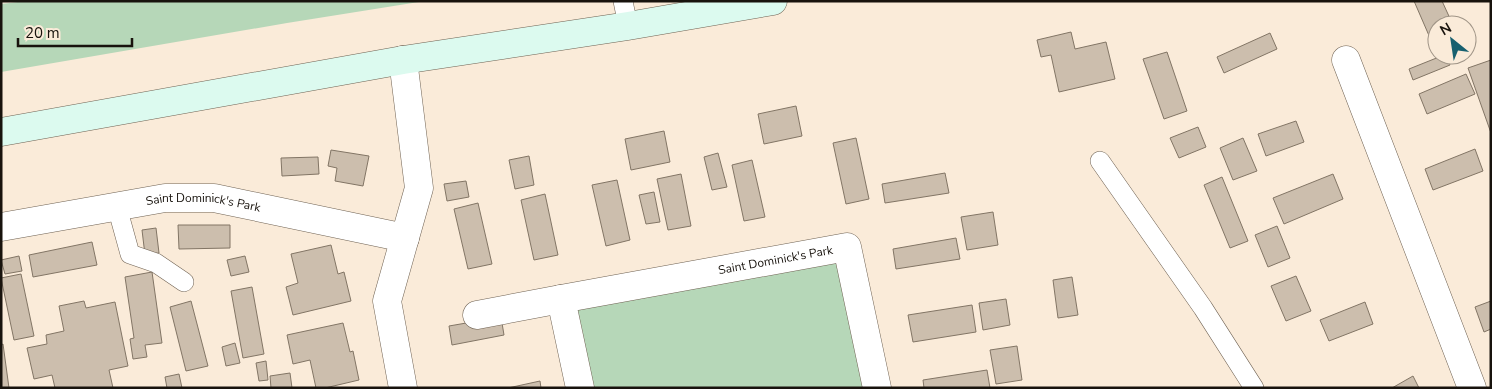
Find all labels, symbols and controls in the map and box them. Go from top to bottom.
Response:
scale bar [18,15,131,47]
north arrow [1427,15,1477,65]
text: N [1436,18,1455,40]
text: 20 m [25,23,60,43]
street label: Saint Dominick's Park [144,190,263,216]
street label: Saint Dominick's Park [717,242,835,278]

